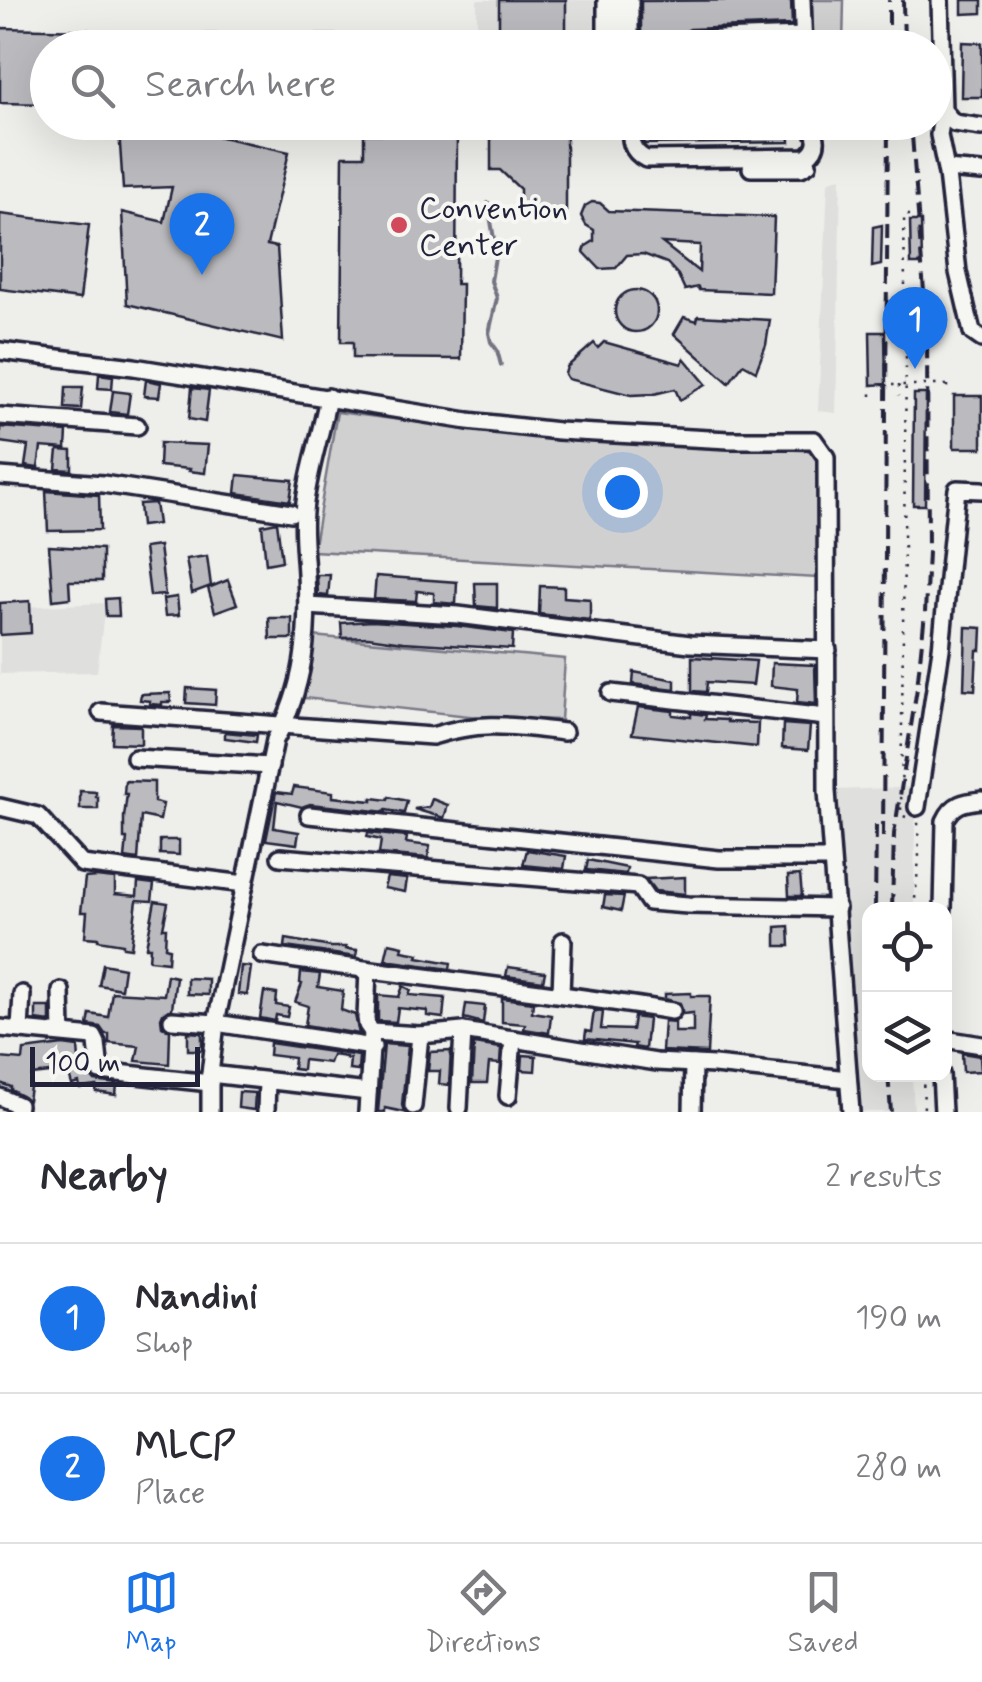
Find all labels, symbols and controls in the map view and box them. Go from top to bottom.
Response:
search box [30,30,952,140]
icon: search [65,58,120,113]
text: Search here [145,61,336,110]
place label: Convention Center [419,188,568,267]
pin: 2 [170,192,234,275]
marker: Convention Center [388,214,410,236]
pin: 1 [882,286,948,369]
your location [597,467,648,518]
map controls [862,902,952,1082]
button: locate [862,902,952,992]
button: layers [862,992,952,1082]
scale bar [30,1042,200,1086]
text: 100 m [45,1046,120,1083]
text: Nearby [40,1150,168,1205]
text: 2 results [825,1156,942,1198]
text: Nandini [135,1273,258,1322]
text: 1 [65,1297,80,1339]
text: 190 m [855,1297,942,1339]
text: Shop [135,1322,194,1364]
text: MLCP [135,1423,235,1472]
text: 2 [65,1447,80,1489]
text: 280 m [855,1447,942,1489]
text: Place [135,1472,205,1514]
tab: Map [124,1565,179,1662]
tab: Directions [426,1565,541,1662]
tab: Saved [788,1565,858,1662]

